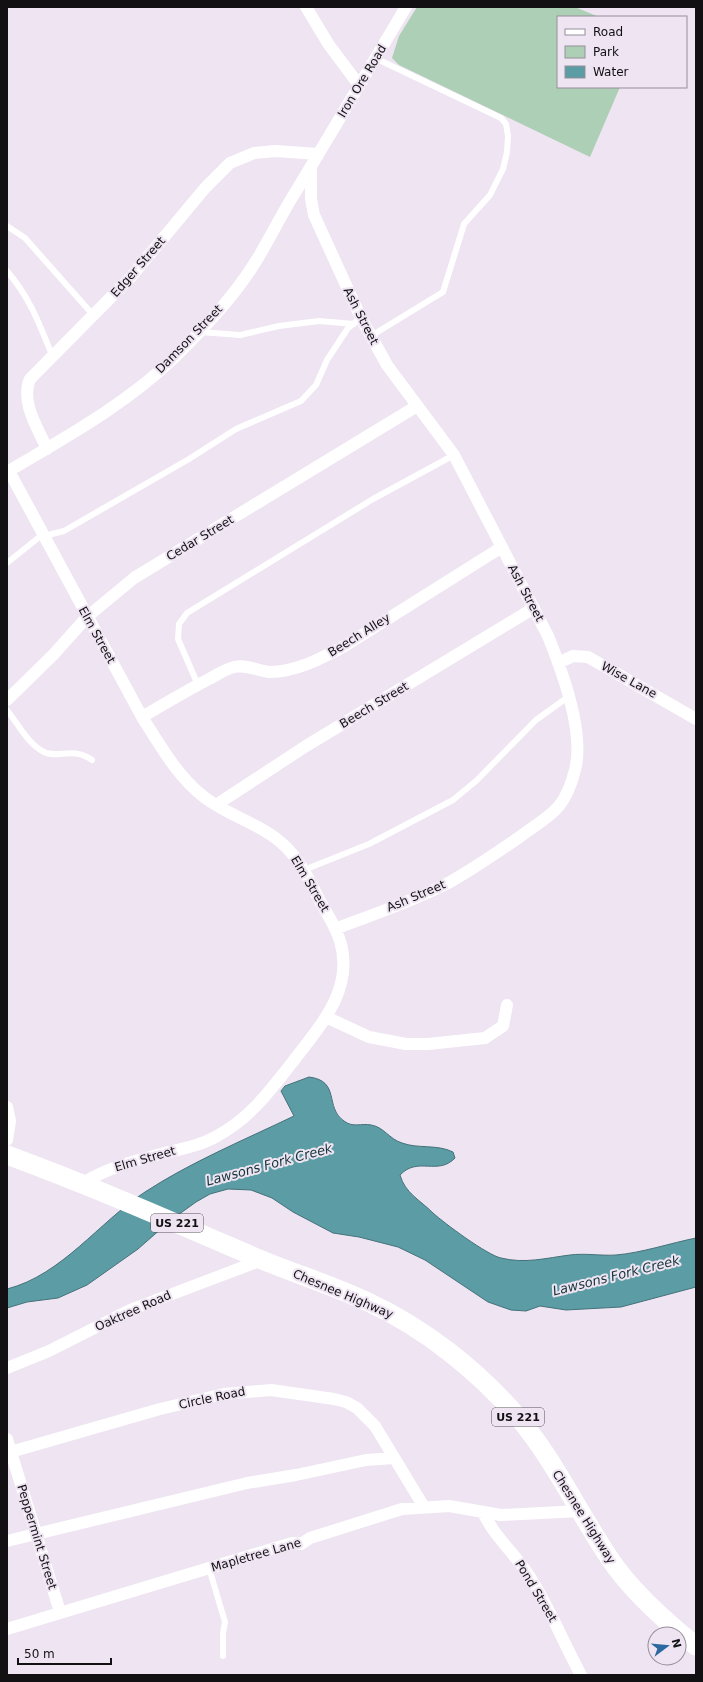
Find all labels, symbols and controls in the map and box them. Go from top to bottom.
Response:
legend [557,16,687,88]
text: Road [593,25,623,39]
street label: Iron Ore Road [335,42,389,120]
text: Park [593,45,619,59]
text: Water [593,65,629,79]
street label: Edger Street [108,234,168,300]
street label: Ash Street [341,285,382,347]
street label: Damson Street [153,302,225,376]
street label: Cedar Street [164,512,236,564]
street label: Ash Street [505,562,547,624]
street label: Elm Street [76,604,119,666]
street label: Beech Alley [325,610,393,660]
street label: Wise Lane [599,659,659,701]
street label: Beech Street [337,679,411,731]
street label: Elm Street [288,853,332,915]
street label: Ash Street [385,877,448,915]
water label: Lawsons Fork Creek [204,1140,334,1189]
street label: Elm Street [113,1144,177,1174]
road number: US 221 [151,1214,203,1232]
water label: Lawsons Fork Creek [551,1252,682,1299]
street label: Chesnee Highway [291,1267,395,1321]
street label: Oaktree Road [93,1288,173,1334]
street label: Circle Road [177,1384,247,1412]
road number: US 221 [492,1408,544,1426]
street label: Chesnee Highway [550,1468,618,1566]
street label: Peppermint Street [14,1483,60,1592]
street label: Mapletree Lane [209,1535,303,1575]
street label: Pond Street [512,1558,560,1625]
north arrow [647,1626,687,1666]
text: N [669,1637,684,1650]
scale bar [18,1640,111,1666]
text: 50 m [24,1647,55,1661]

